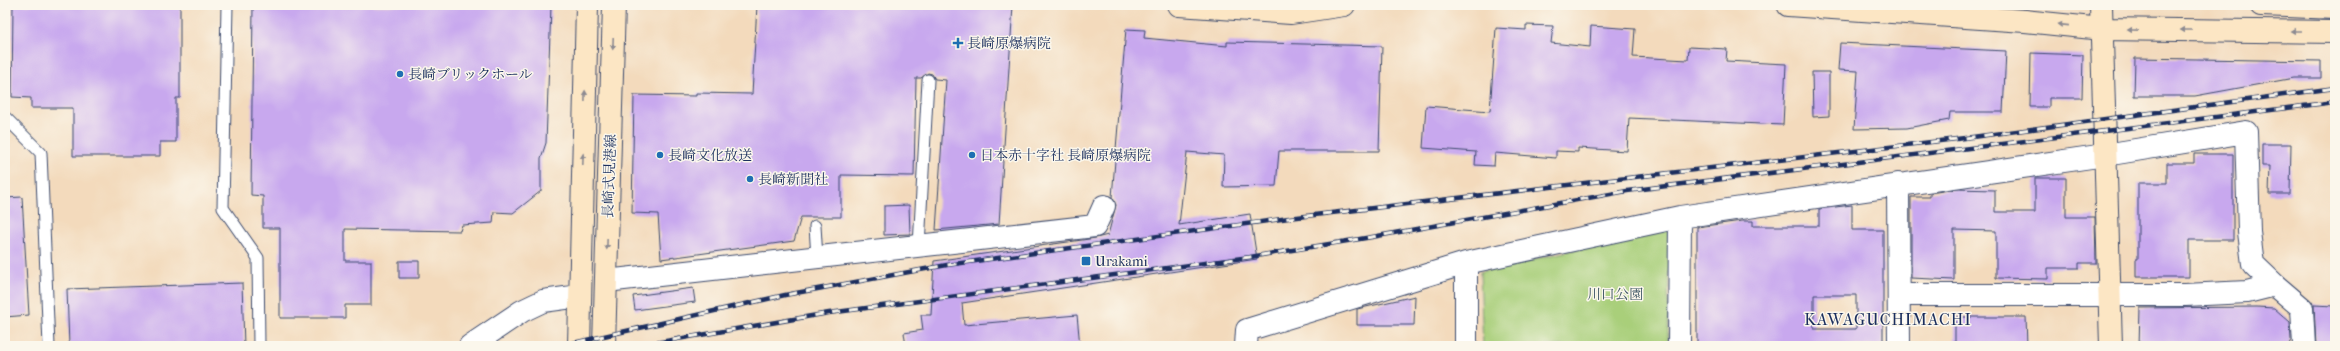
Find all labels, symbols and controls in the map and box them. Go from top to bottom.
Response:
one-way arrow [2057,21,2069,28]
one-way arrow [2127,26,2139,33]
one-way arrow [2179,27,2192,33]
one-way arrow [2289,28,2302,34]
place label: 長崎原爆病院 [967,35,1051,52]
marker: 長崎原爆病院 [952,37,964,49]
one-way arrow [610,38,616,51]
place label: 長崎ブリックホール [408,66,533,83]
marker: 長崎ブリックホール [395,69,405,79]
one-way arrow [582,89,588,102]
street label: 長崎式見港線 [600,134,619,218]
place label: 長崎文化放送 [668,147,752,164]
place label: 日本赤十字社 長崎原爆病院 [980,147,1151,164]
marker: 長崎文化放送 [655,150,665,160]
marker: 日本赤十字社 長崎原爆病院 [967,150,977,160]
one-way arrow [580,152,586,165]
place label: 長崎新聞社 [758,171,828,188]
marker: 長崎新聞社 [745,174,755,184]
one-way arrow [604,238,611,250]
place label: Urakami [1095,253,1148,270]
marker: Urakami [1080,255,1092,267]
park label: 川口公園 [1587,286,1643,303]
district label: KAWAGUCHIMACHI [1804,310,1972,329]

